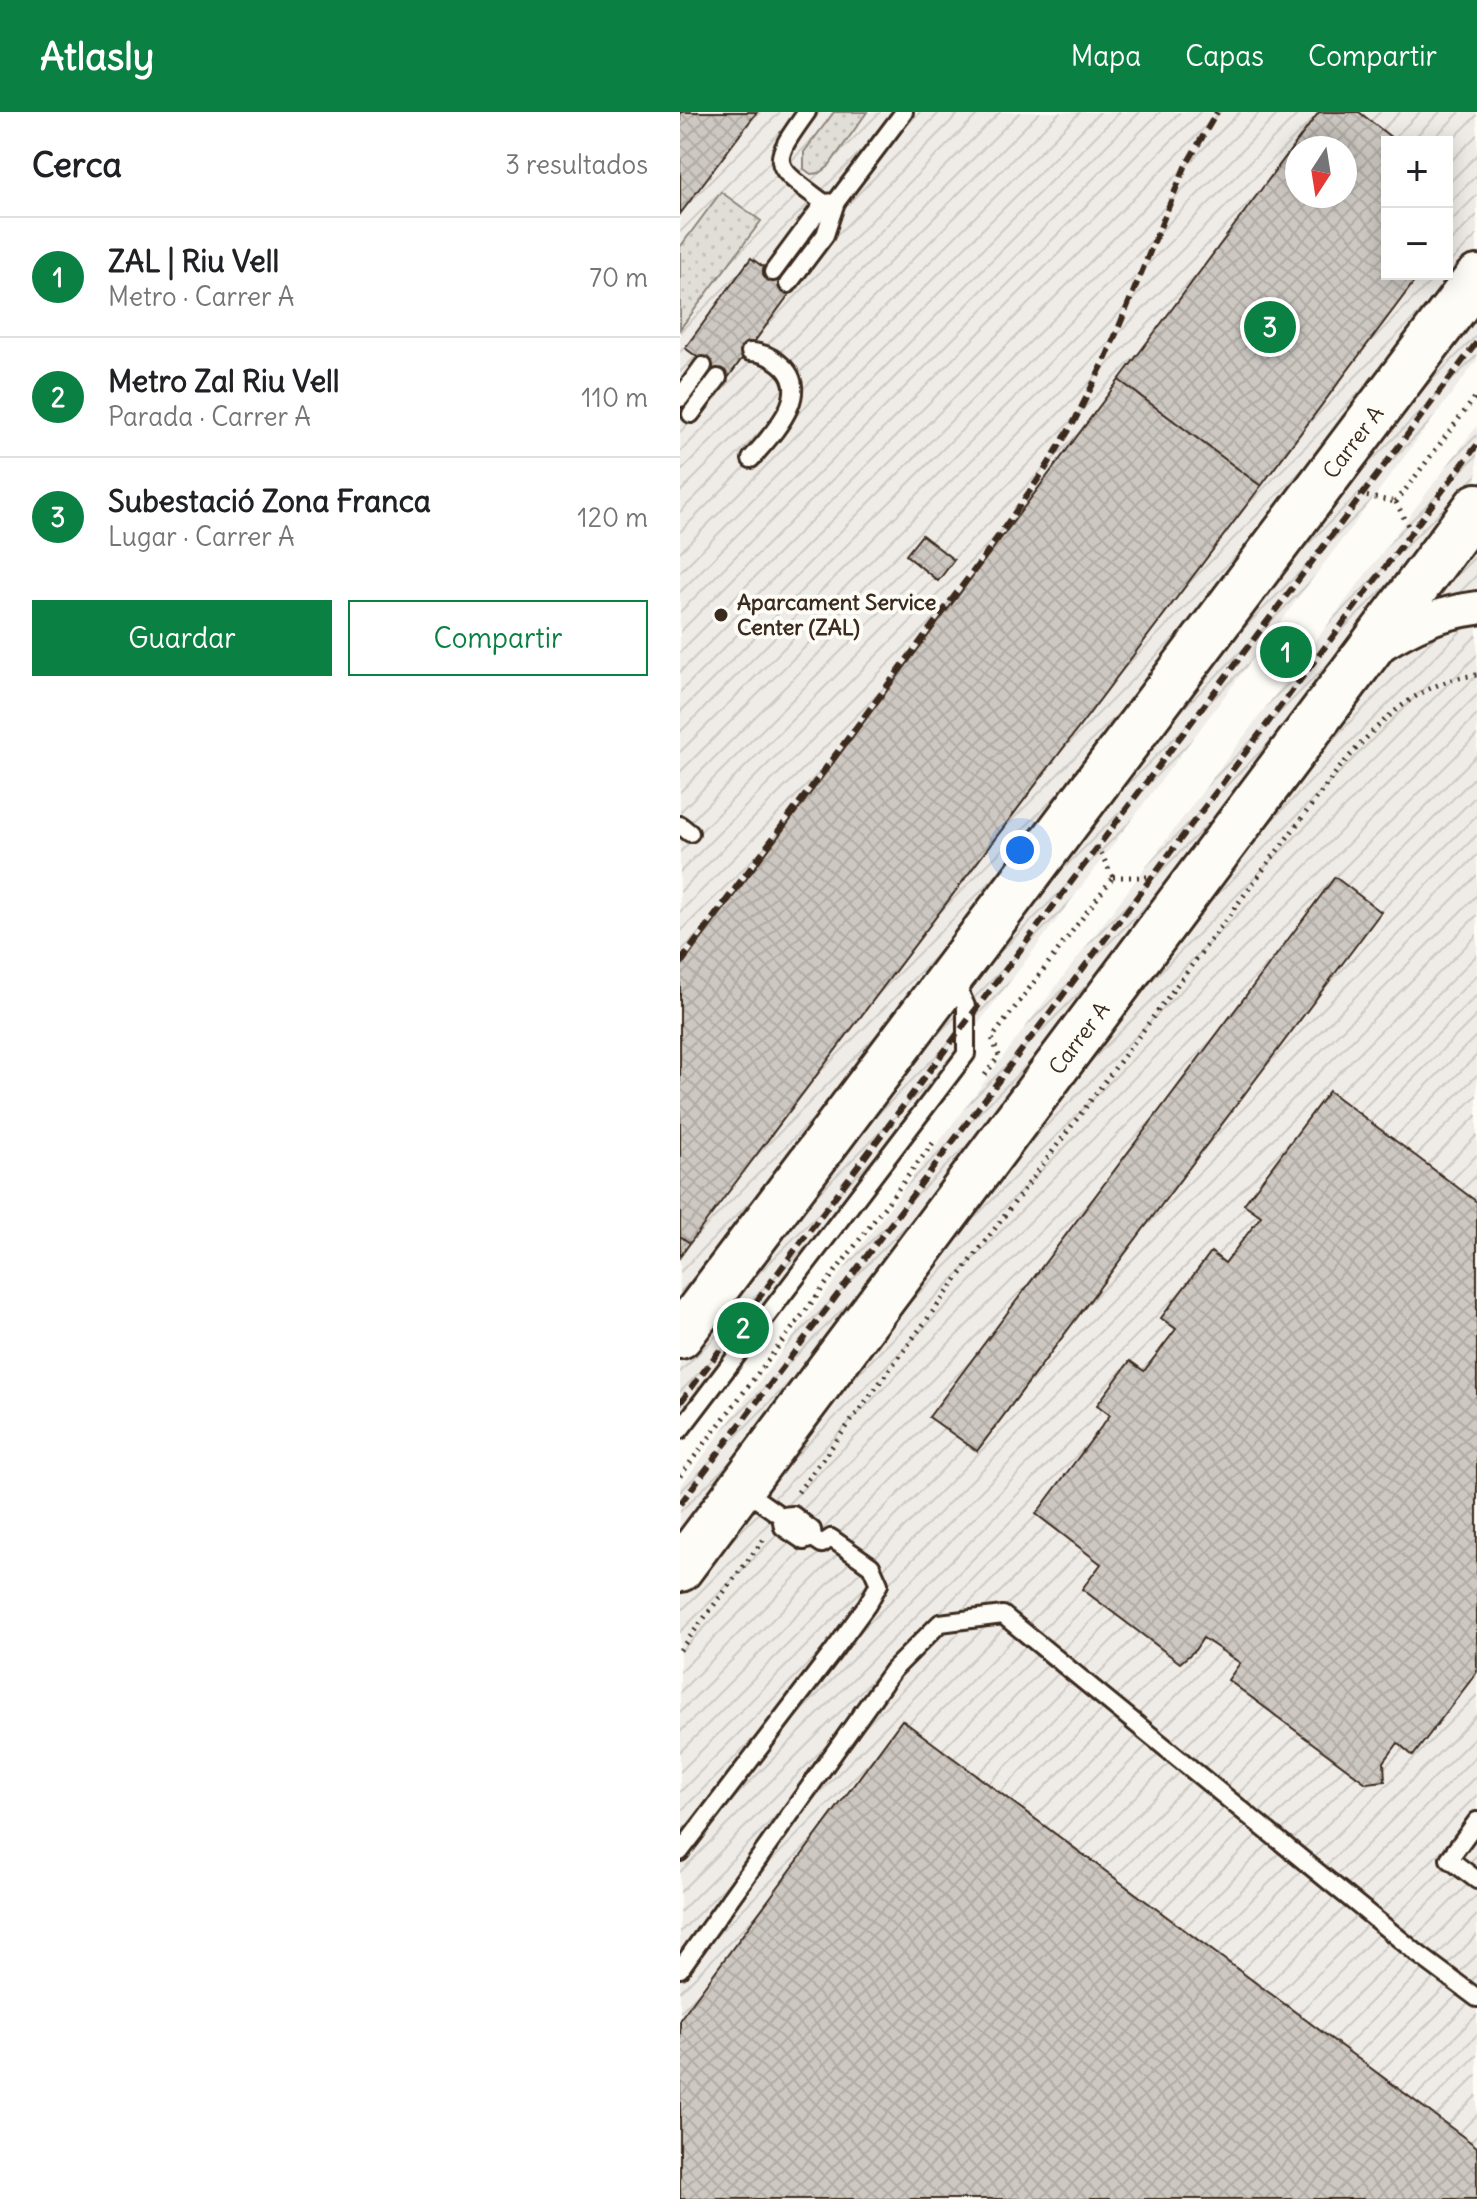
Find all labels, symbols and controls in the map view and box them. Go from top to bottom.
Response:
text: Atlasly [40,33,154,80]
text: Mapa [1071,38,1141,74]
text: Capas [1185,38,1264,74]
text: Compartir [1308,38,1437,74]
north arrow [1285,136,1357,208]
map controls [1381,136,1453,280]
button: + [1381,136,1453,208]
text: Cerca [32,143,122,186]
text: 3 resultados [505,148,648,181]
button: − [1381,208,1453,280]
text: ZAL | Riu Vell [108,242,279,280]
text: 1 [53,261,63,294]
text: 70 m [589,261,648,294]
text: Metro · Carrer A [108,280,295,313]
pin: 3 [1244,297,1296,357]
text: Metro Zal Riu Vell [108,362,340,400]
text: 2 [51,381,65,414]
text: 110 m [581,381,648,414]
text: Parada · Carrer A [108,400,311,433]
street label: Carrer A [1316,400,1390,484]
text: Subestació Zona Franca [108,482,431,520]
text: 3 [51,501,65,534]
text: 120 m [577,501,648,534]
text: Lugar · Carrer A [108,520,295,553]
place label: Aparcament Service Center (ZAL) [737,588,936,641]
button: Guardar [32,600,332,676]
button: Compartir [348,600,648,676]
marker: Aparcament Service Center (ZAL) [712,606,730,624]
pin: 1 [1260,622,1312,682]
your location [1000,830,1040,870]
street label: Carrer A [1042,996,1116,1080]
pin: 2 [717,1298,769,1358]

